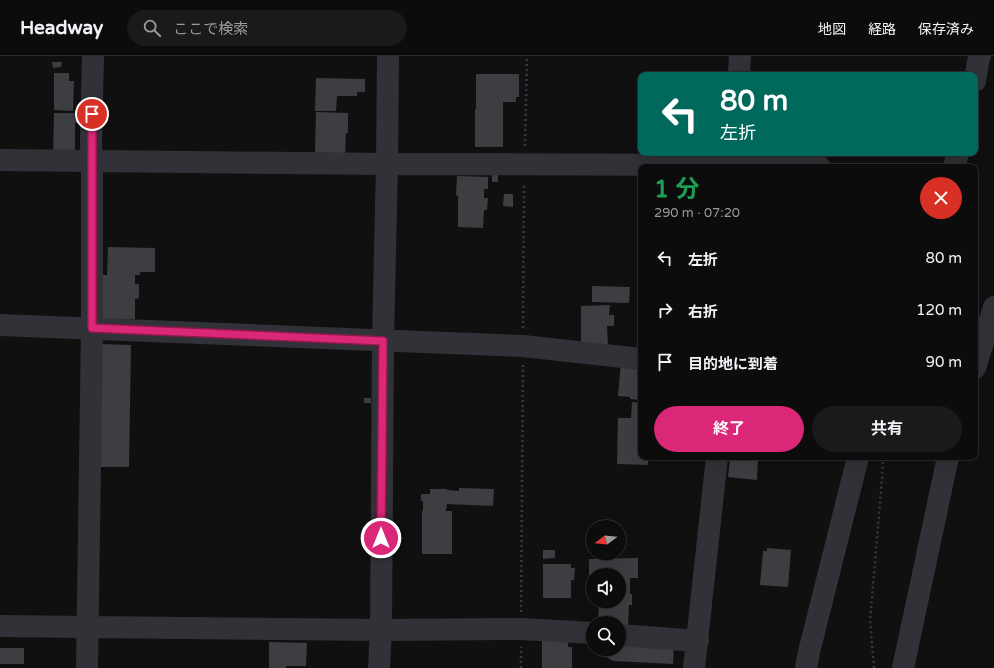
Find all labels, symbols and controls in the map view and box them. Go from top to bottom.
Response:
search box [127,10,407,46]
text: Headway [20,17,103,39]
icon: search [141,17,163,39]
text: ここで検索 [173,20,248,38]
text: 地図 [818,21,846,38]
text: 経路 [868,21,896,38]
text: 保存済み [918,21,974,38]
text: 80 m [720,84,788,118]
icon: left [654,88,706,140]
pin [75,97,109,131]
icon: arrive [81,103,103,125]
text: 左折 [720,122,756,144]
text: 1 分 [654,175,699,204]
button: close [920,177,962,219]
text: 290 m · 07:20 [654,205,740,221]
icon: left [654,247,676,269]
text: 80 m [925,249,962,267]
text: 左折 [688,251,718,269]
icon: right [654,299,676,321]
text: 120 m [916,301,962,319]
text: 右折 [688,303,718,321]
icon: arrive [654,351,676,373]
text: 90 m [925,353,962,371]
text: 目的地に到着 [688,355,778,373]
button: 終了 [654,406,804,452]
button: 共有 [812,406,962,452]
position arrow [360,517,402,559]
north arrow [586,520,626,560]
map controls [586,520,626,656]
button: sound [586,568,626,608]
button: search [586,616,626,656]

